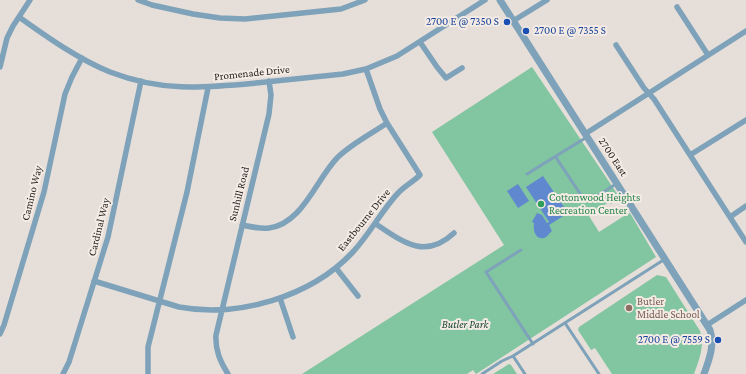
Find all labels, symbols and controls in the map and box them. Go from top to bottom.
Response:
place label: 2700 E @ 7350 S [426,15,499,29]
marker: 2700 E @ 7350 S [502,17,512,27]
place label: 2700 E @ 7355 S [534,24,606,38]
marker: 2700 E @ 7355 S [521,26,531,36]
street label: Promenade Drive [214,62,290,84]
street label: 2700 East [596,135,630,179]
street label: Camino Way [19,164,45,222]
street label: Sunhill Road [226,165,252,223]
street label: Eastbourne Drive [335,186,393,254]
place label: Cottonwood Heights Recreation Center [549,191,640,217]
street label: Cardinal Way [85,197,113,257]
marker: Cottonwood Heights Recreation Center [536,199,546,209]
place label: Butler Middle School [637,295,700,321]
marker: Butler Middle School [624,303,634,313]
park label: Butler Park [442,318,488,332]
place label: 2700 E @ 7559 S [638,333,710,347]
marker: 2700 E @ 7559 S [713,335,723,345]

